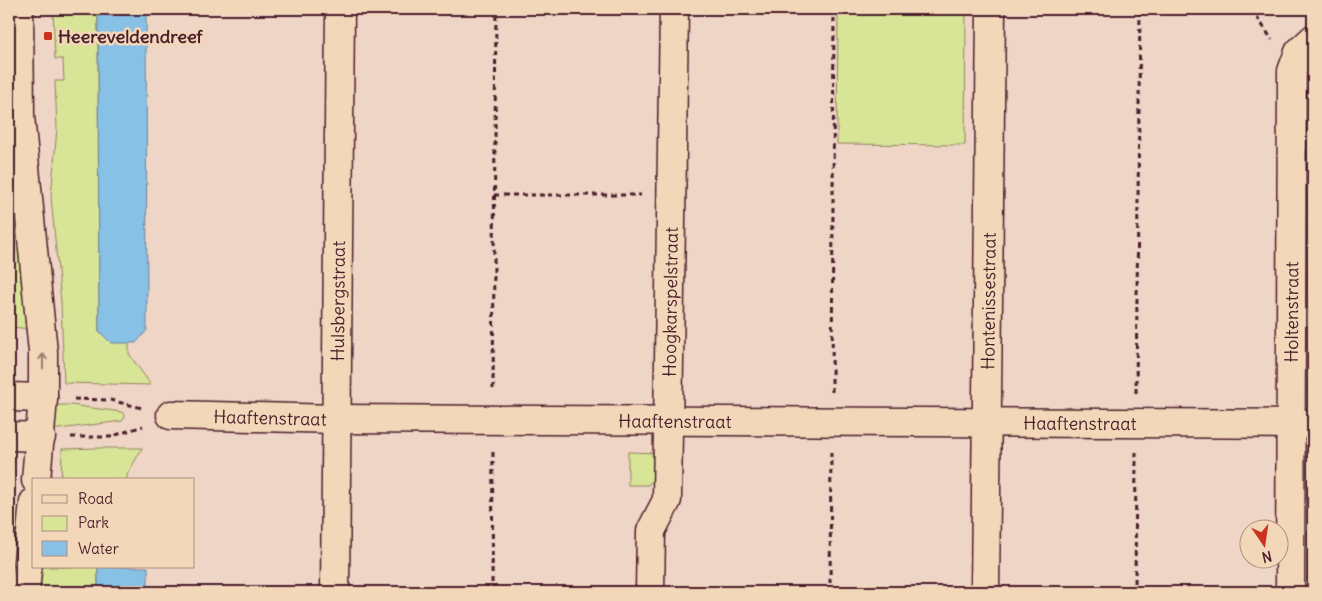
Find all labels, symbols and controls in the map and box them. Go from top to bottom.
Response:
place label: Heereveldendreef [58,25,204,48]
marker: Heereveldendreef [42,30,54,42]
street label: Hoogkarspelstraat [657,227,682,377]
street label: Hontenissestraat [976,232,1000,370]
street label: Hulsbergstraat [325,241,350,361]
street label: Holtenstraat [1279,261,1303,363]
one-way arrow [38,354,48,370]
street label: Haaftenstraat [213,405,327,430]
street label: Haaftenstraat [618,409,732,433]
street label: Haaftenstraat [1023,411,1137,435]
legend [32,478,195,568]
text: Road [78,489,113,508]
text: Park [78,513,109,532]
north arrow [1240,518,1290,568]
text: Water [78,539,119,558]
text: N [1260,547,1274,567]

